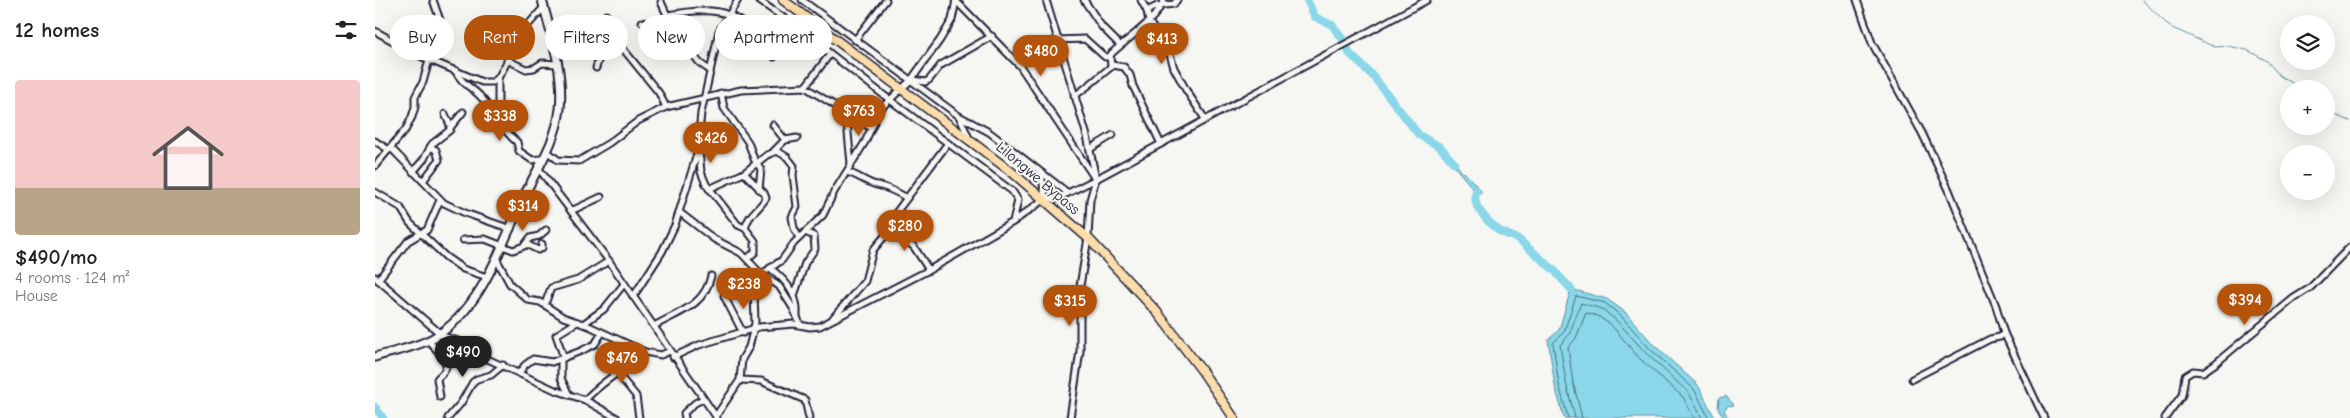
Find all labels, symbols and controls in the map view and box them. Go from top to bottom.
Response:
chip: Buy [390,15,454,60]
chip: Rent [464,15,535,60]
chip: Filters [545,15,628,60]
chip: New [638,15,705,60]
chip: Apartment [715,15,832,60]
map controls [2280,15,2335,200]
button: layers [2280,15,2335,70]
icon: filters [332,16,360,44]
text: 12 homes [15,18,99,42]
pin: $413 [1132,22,1192,65]
text: $413 [1146,30,1178,48]
pin: $480 [1011,34,1071,77]
text: $480 [1024,42,1058,60]
button: + [2280,80,2335,135]
pin: $763 [829,94,889,137]
pin: $338 [470,100,530,142]
text: $763 [843,102,875,120]
text: $338 [483,107,517,125]
icon: home [143,113,233,203]
pin: $426 [681,121,741,164]
text: $426 [694,129,728,147]
street label: Lilongwe Bypass [992,138,1084,218]
button: − [2280,145,2335,200]
pin: $314 [493,190,553,232]
text: $314 [507,197,539,215]
pin: $280 [875,210,935,252]
text: $280 [888,217,922,235]
text: $490/mo [15,245,97,269]
pin: $238 [714,268,774,310]
text: 4 rooms · 124 m² [15,269,129,287]
text: $238 [727,275,761,293]
pin: $315 [1040,284,1100,327]
pin: $394 [2215,284,2275,326]
text: House [15,287,58,305]
text: $394 [2228,291,2262,309]
text: $315 [1054,292,1086,310]
pin: $490 [433,336,493,378]
pin: $476 [592,342,652,384]
text: $490 [446,343,480,361]
text: $476 [606,349,638,367]

